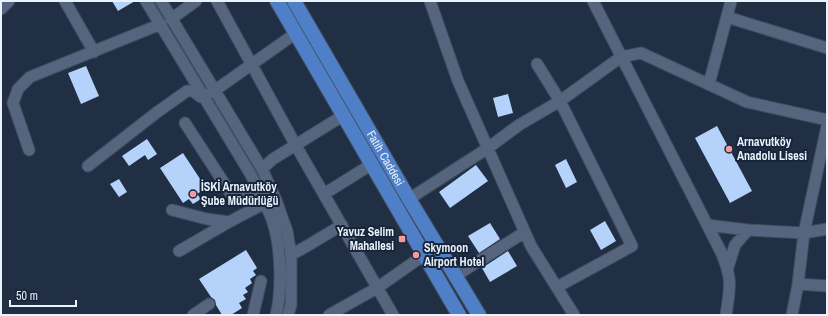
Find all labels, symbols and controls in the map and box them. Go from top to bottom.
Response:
street label: Fatih Caddesi [363,128,408,189]
place label: Arnavutköy Anadolu Lisesi [737,134,807,164]
marker: Arnavutköy Anadolu Lisesi [724,144,734,154]
place label: İSKİ Arnavutköy Şube Müdürlüğü [201,179,279,209]
marker: İSKİ Arnavutköy Şube Müdürlüğü [188,189,198,199]
place label: Yavuz Selim Mahallesi [337,224,394,254]
marker: Yavuz Selim Mahallesi [397,234,407,244]
place label: Skymoon Airport Hotel [424,240,484,270]
marker: Skymoon Airport Hotel [411,250,421,260]
scale bar [10,282,76,308]
text: 50 m [16,288,38,304]

